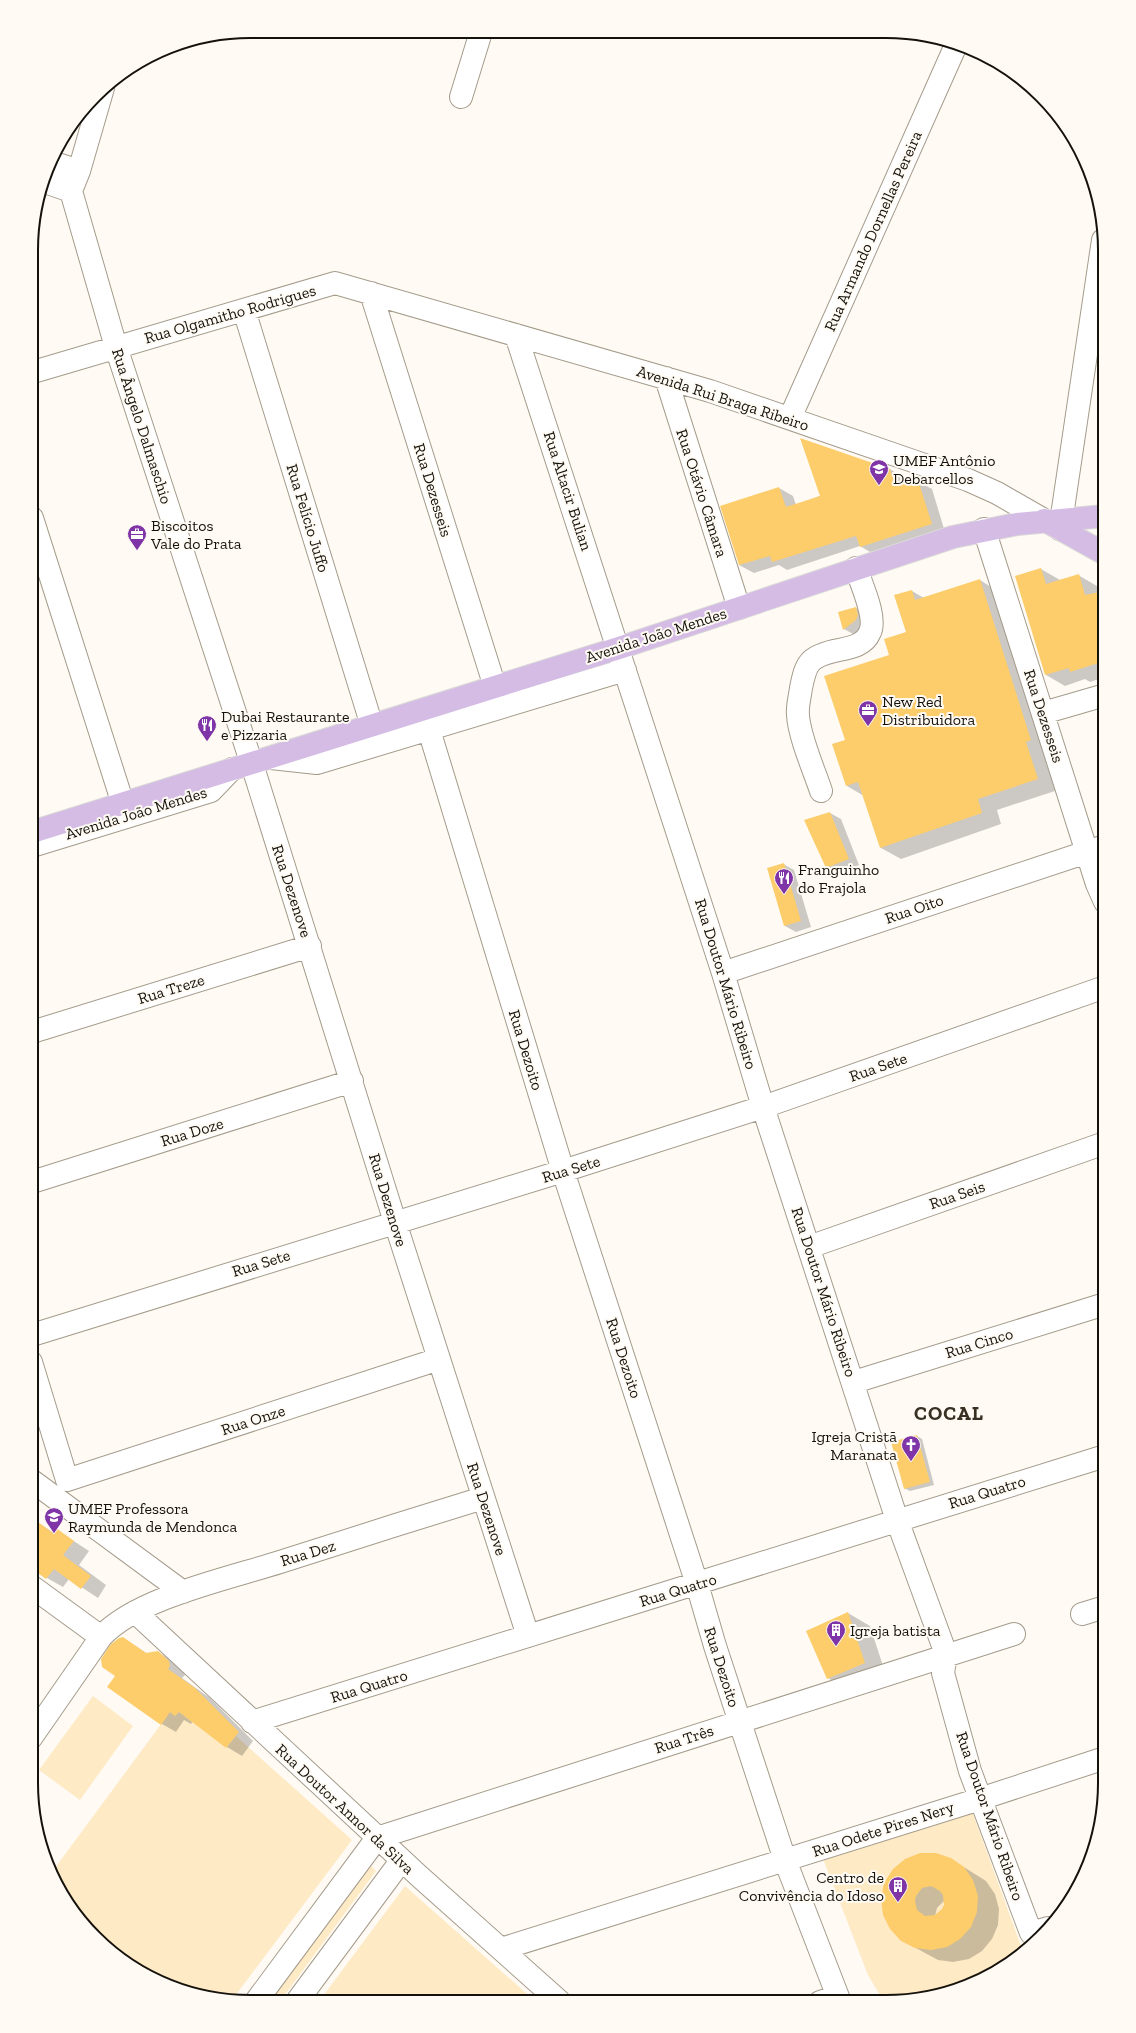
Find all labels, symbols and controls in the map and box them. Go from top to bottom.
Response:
street label: Rua Armando Dornellas Pereira [820,128,926,334]
street label: Rua Olgamitho Rodrigues [142,280,318,348]
street label: Rua Ângelo Dalmaschio [108,346,176,506]
street label: Avenida Rui Braga Ribeiro [635,361,811,435]
street label: Rua Otávio Câmara [672,426,732,560]
street label: Rua Altacir Bulian [540,429,596,554]
street label: Rua Dezesseis [410,441,456,539]
place label: UMEF Antônio Debarcellos [893,451,995,488]
school or university icon: UMEF Antônio Debarcellos [868,458,890,486]
street label: Rua Felício Juffo [282,461,334,575]
place label: Biscoitos Vale do Prata [150,516,242,553]
office icon: Biscoitos Vale do Prata [126,523,148,551]
street label: Avenida João Mendes [583,603,729,667]
street label: Rua Dezesseis [1020,667,1068,765]
place label: New Red Distribuidora [882,692,976,729]
office icon: New Red Distribuidora [857,699,879,727]
place label: Dubai Restaurante e Pizzaria [221,707,350,744]
restaurant icon: Dubai Restaurante e Pizzaria [196,714,218,742]
street label: Avenida João Mendes [63,782,209,844]
street label: Rua Dezenove [268,842,316,940]
place label: Franguinho do Frajola [798,860,879,897]
restaurant icon: Franguinho do Frajola [773,867,795,895]
street label: Rua Oito [882,890,946,928]
street label: Rua Doutor Mário Ribeiro [691,896,761,1072]
street label: Rua Treze [135,970,207,1008]
street label: Rua Dezoito [505,1007,547,1093]
street label: Rua Sete [847,1048,909,1086]
street label: Rua Doze [158,1113,226,1151]
street label: Rua Dezenove [365,1151,411,1249]
street label: Rua Sete [540,1151,602,1187]
street label: Rua Seis [927,1177,987,1213]
street label: Rua Doutor Mário Ribeiro [788,1205,860,1379]
street label: Rua Sete [230,1245,292,1281]
street label: Rua Dezoito [602,1315,646,1401]
street label: Rua Cinco [943,1324,1015,1362]
street label: Rua Onze [219,1401,287,1439]
district label: COCAL [914,1401,984,1425]
place label: Igreja Cristã Maranata [812,1427,897,1464]
church icon: Igreja Cristã Maranata [900,1434,922,1462]
street label: Rua Dezenove [463,1460,511,1558]
street label: Rua Quatro [946,1471,1028,1513]
place label: UMEF Professora Raymunda de Mendonca [68,1499,237,1536]
school or university icon: UMEF Professora Raymunda de Mendonca [43,1506,65,1534]
street label: Rua Dez [278,1536,338,1570]
street label: Rua Quatro [637,1569,719,1611]
building icon: Igreja batista [825,1619,847,1647]
place label: Igreja batista [850,1621,941,1640]
street label: Rua Dezoito [700,1624,744,1710]
street label: Rua Quatro [328,1665,410,1707]
street label: Rua Três [652,1721,716,1757]
street label: Rua Doutor Mário Ribeiro [952,1729,1028,1903]
street label: Rua Doutor Annor da Silva [272,1740,418,1878]
street label: Rua Odete Pires Nery [810,1797,957,1861]
place label: Centro de Convivência do Idoso [739,1868,884,1905]
building icon: Centro de Convivência do Idoso [887,1875,909,1903]

